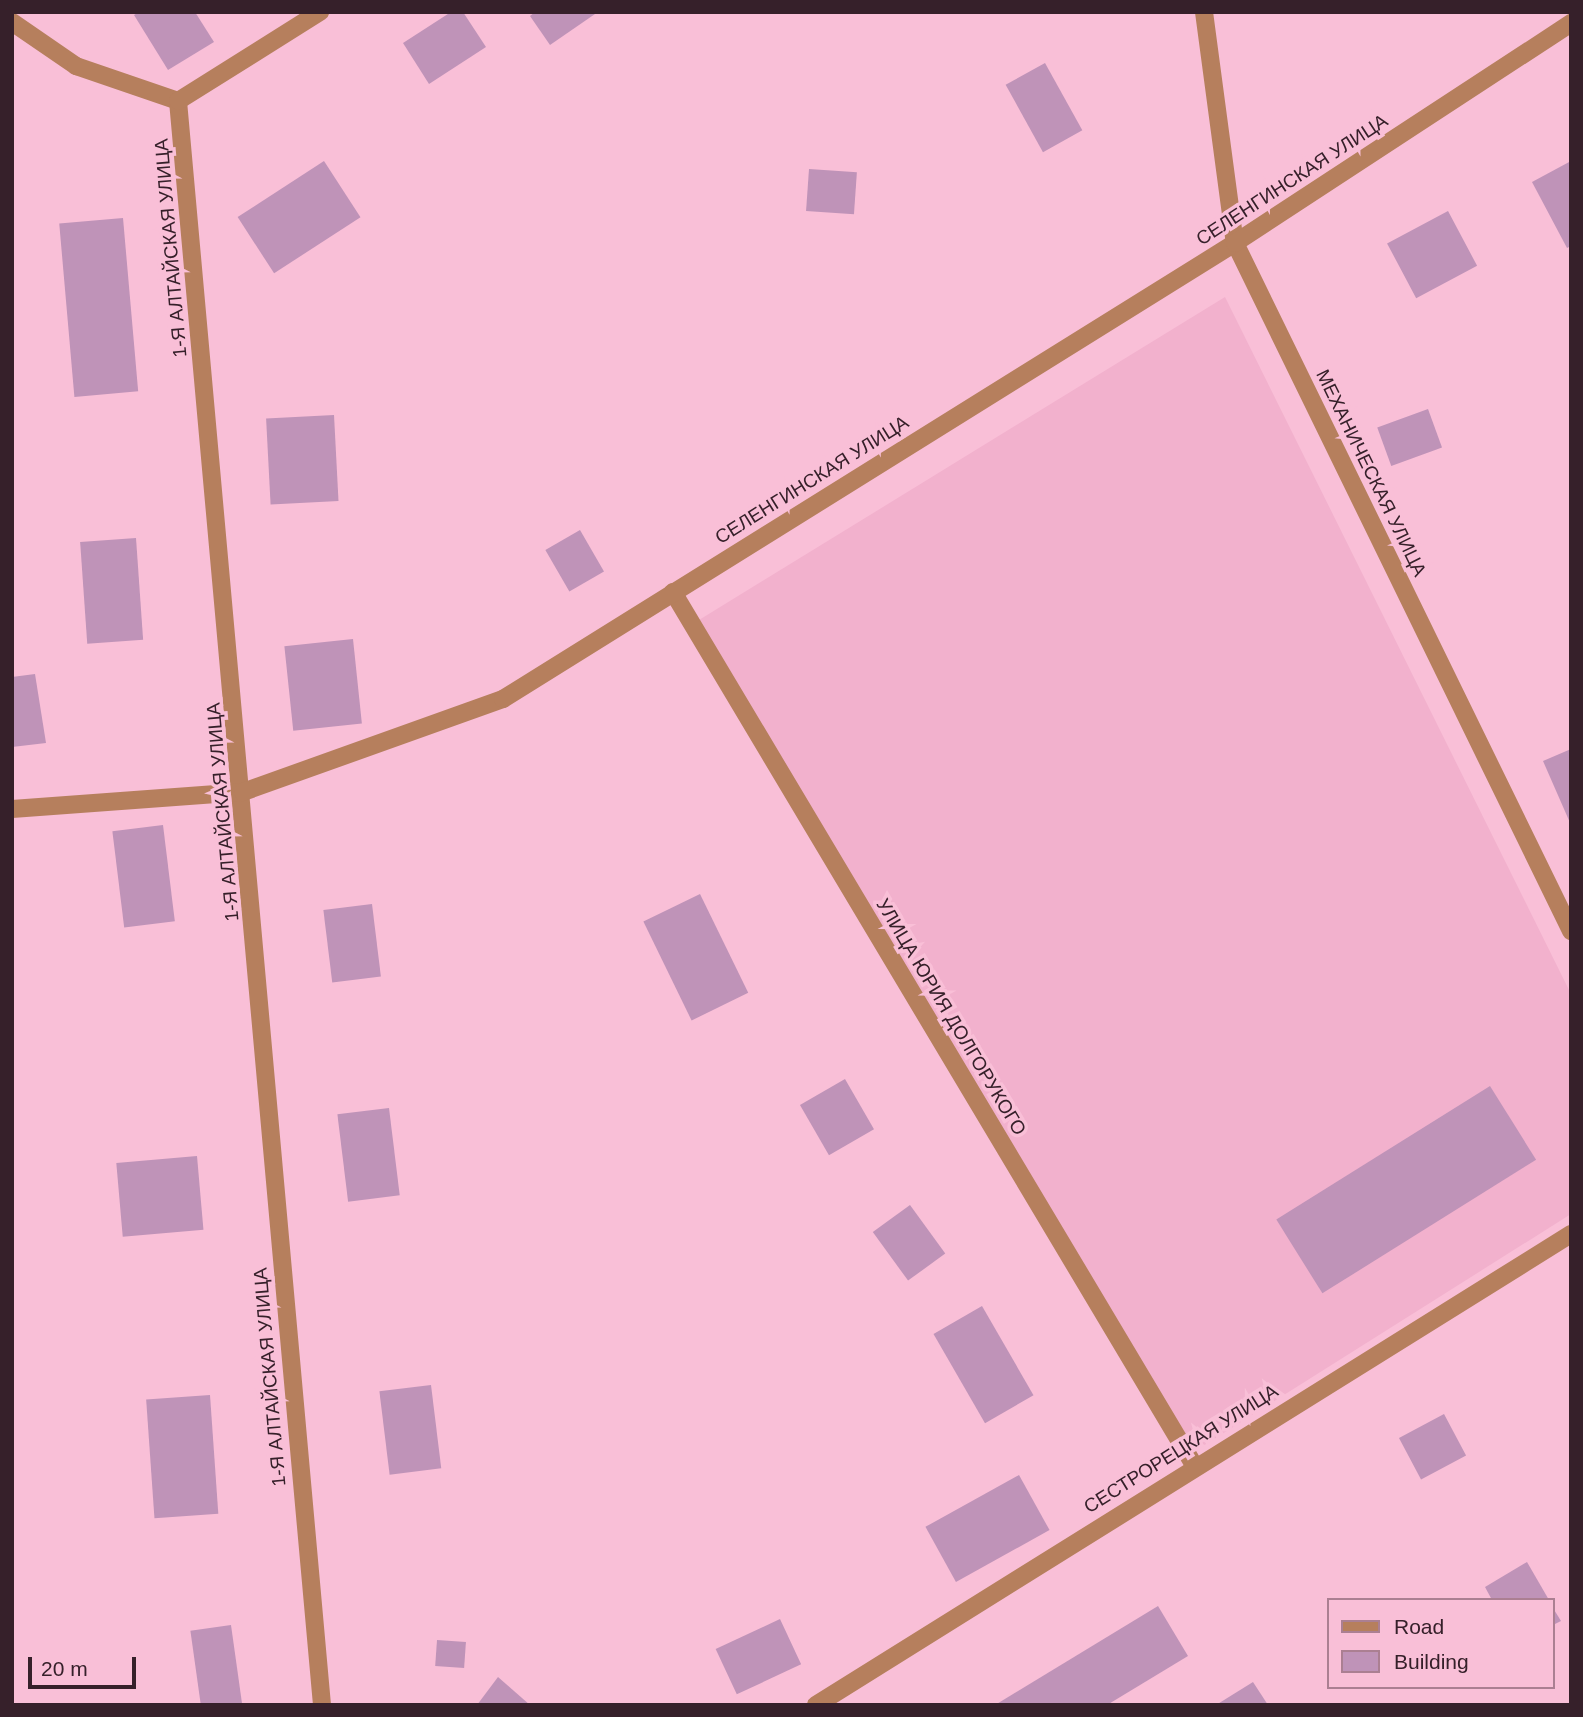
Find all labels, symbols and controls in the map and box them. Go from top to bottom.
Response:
street label: СЕЛЕНГИНСКАЯ УЛИЦА [1192,110,1392,250]
street label: 1-Я АЛТАЙСКАЯ УЛИЦА [150,138,192,358]
street label: МЕХАНИЧЕСКАЯ УЛИЦА [1311,366,1431,580]
street label: СЕЛЕНГИНСКАЯ УЛИЦА [711,411,913,549]
street label: 1-Я АЛТАЙСКАЯ УЛИЦА [202,702,244,922]
street label: УЛИЦА ЮРИЯ ДОЛГОРУКОГО [871,895,1031,1139]
street label: 1-Я АЛТАЙСКАЯ УЛИЦА [249,1267,291,1487]
street label: СЕСТРОРЕЦКАЯ УЛИЦА [1080,1380,1282,1518]
legend [1328,1598,1555,1689]
text: Road [1394,1615,1444,1638]
scale bar [32,1644,140,1688]
text: Building [1394,1650,1469,1673]
text: 20 m [41,1657,88,1680]

